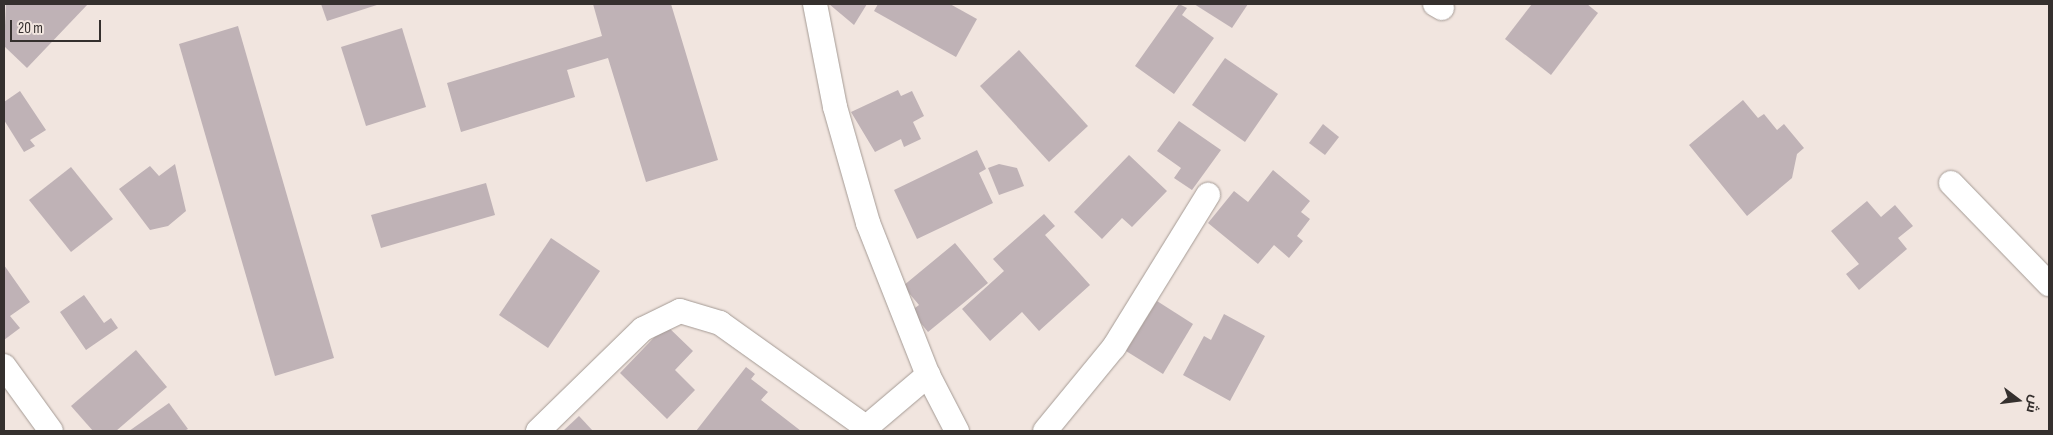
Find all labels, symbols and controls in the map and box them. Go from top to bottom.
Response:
scale bar [12,10,104,42]
text: 20 m [18,19,43,38]
north arrow [1993,375,2043,425]
text: ش [2022,393,2044,415]

